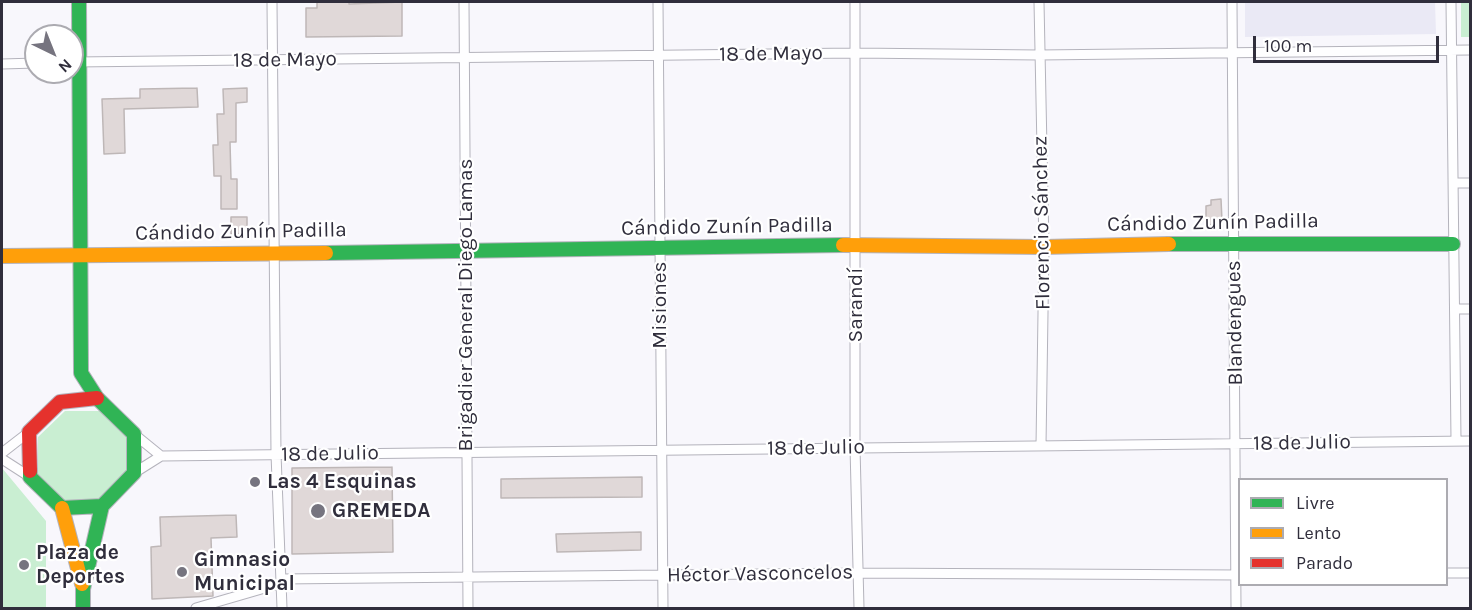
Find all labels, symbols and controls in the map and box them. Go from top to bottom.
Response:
north arrow [24,24,84,84]
scale bar [1256,24,1442,62]
text: 100 m [1264,35,1312,57]
street label: 18 de Mayo [719,40,823,68]
street label: 18 de Mayo [233,46,337,74]
text: N [55,55,76,77]
street label: Florencio Sánchez [1028,136,1056,310]
street label: Brigadier General Diego Lamas [453,158,479,452]
street label: Cándido Zunín Padilla [1107,209,1319,237]
street label: Cándido Zunín Padilla [621,213,833,241]
street label: Cándido Zunín Padilla [135,218,347,246]
street label: Blandengues [1221,260,1249,386]
street label: Misiones [647,261,673,349]
street label: Sarandí [843,268,869,342]
street label: 18 de Julio [1253,430,1351,456]
street label: 18 de Julio [767,435,865,461]
street label: 18 de Julio [281,441,379,467]
place label: Las 4 Esquinas [267,469,417,495]
marker: Las 4 Esquinas [248,475,262,489]
legend [1238,478,1448,586]
text: Livre [1296,492,1335,514]
place label: GREMEDA [332,498,430,524]
marker: GREMEDA [309,502,327,520]
text: Lento [1296,522,1341,544]
place label: Plaza de Deportes [36,540,125,590]
place label: Gimnasio Municipal [194,547,295,597]
text: Parado [1296,552,1353,574]
marker: Plaza de Deportes [17,558,31,572]
street label: Héctor Vasconcelos [667,560,853,588]
marker: Gimnasio Municipal [175,565,189,579]

